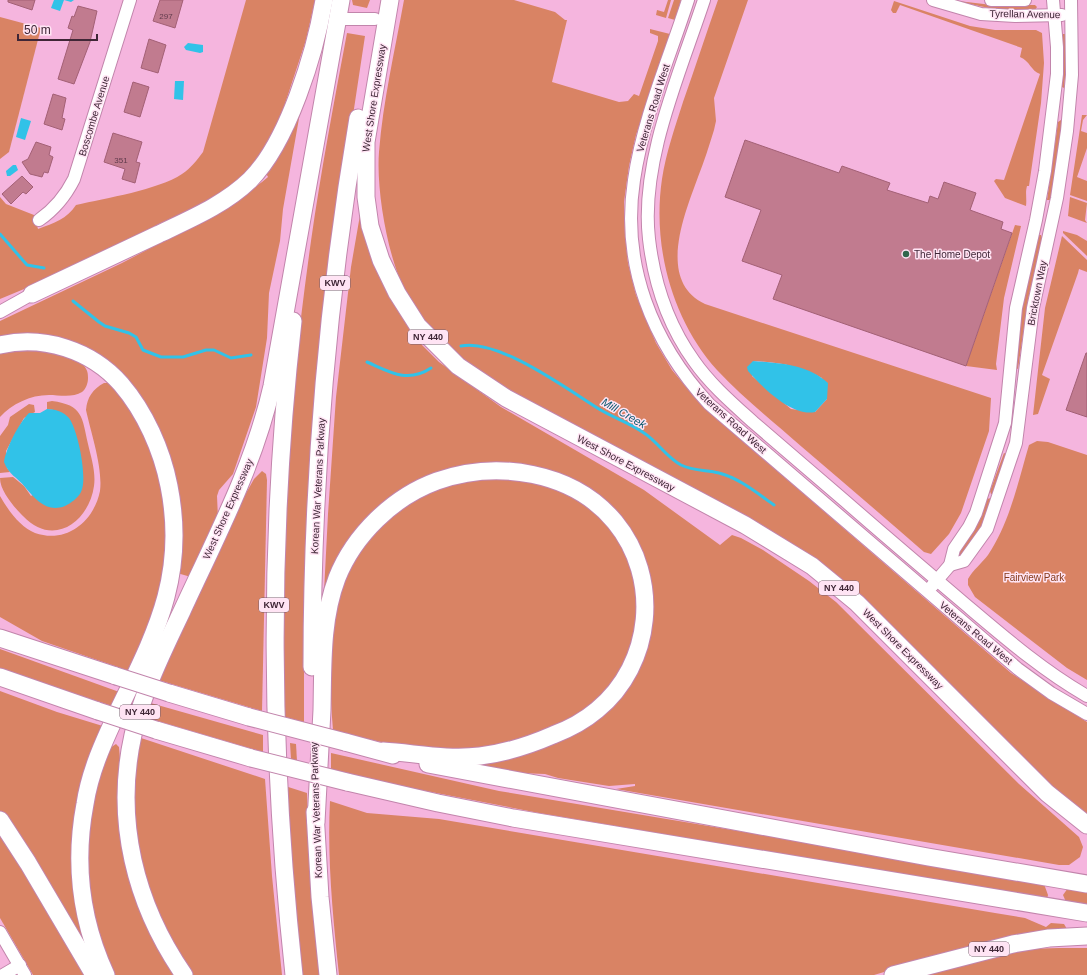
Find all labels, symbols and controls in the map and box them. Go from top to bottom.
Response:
street label: Tyrellan Avenue [989,8,1061,20]
house number: 297 [159,12,173,21]
scale bar [18,16,97,42]
text: 50 m [24,23,51,37]
street label: West Shore Expressway [360,43,388,153]
street label: Veterans Road West [634,62,672,153]
street label: Boscombe Avenue [77,74,112,157]
house number: 351 [114,156,128,165]
marker: The Home Depot [901,249,911,259]
place label: The Home Depot [914,249,990,260]
street label: Bricktown Way [1025,260,1049,326]
road number: KWV [320,276,350,290]
road number: NY 440 [408,330,448,344]
street label: Veterans Road West [693,386,769,456]
water label: Mill Creek [600,396,649,431]
street label: Korean War Veterans Parkway [309,418,327,554]
street label: West Shore Expressway [575,433,677,493]
street label: West Shore Expressway [201,457,255,561]
park label: Fairview Park [1004,572,1065,583]
road number: NY 440 [819,581,859,595]
road number: KWV [259,598,289,612]
street label: Veterans Road West [937,599,1015,667]
street label: West Shore Expressway [861,607,945,691]
road number: NY 440 [120,705,160,719]
street label: Korean War Veterans Parkway [308,742,324,878]
road number: NY 440 [969,942,1009,956]

